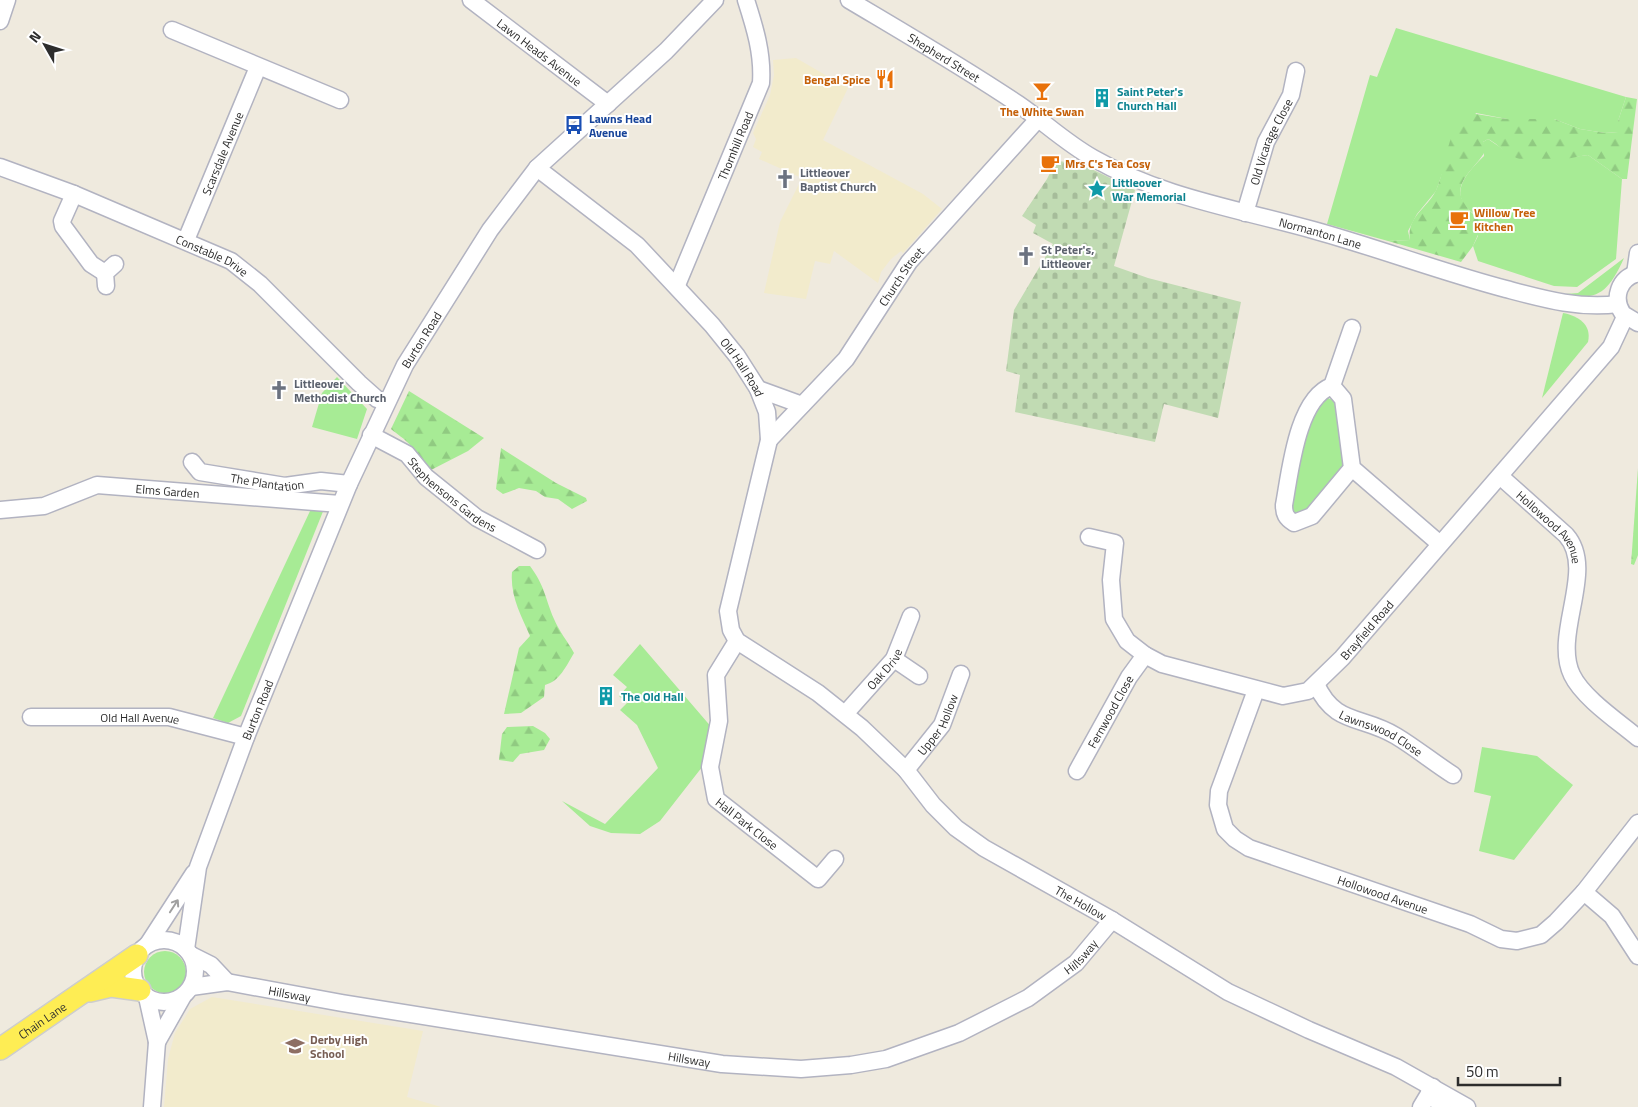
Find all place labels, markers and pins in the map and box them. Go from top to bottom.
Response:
restaurant icon: Bengal Spice [874,68,896,90]
place label: Bengal Spice [804,70,870,89]
bar icon: The White Swan [1031,80,1053,102]
place label: Saint Peter's Church Hall [1117,82,1183,115]
building icon: Saint Peter's Church Hall [1091,87,1113,109]
place label: The White Swan [1000,102,1084,121]
place label: Lawns Head Avenue [589,109,652,142]
bus stop icon: Lawns Head Avenue [563,114,585,136]
cafe icon: Mrs C's Tea Cosy [1039,152,1061,174]
place label: Mrs C's Tea Cosy [1065,154,1151,173]
place label: Littleover Baptist Church [800,163,876,196]
church icon: Littleover Baptist Church [774,168,796,190]
place label: Littleover War Memorial [1112,173,1186,206]
place icon: Littleover War Memorial [1086,178,1108,200]
place label: Willow Tree Kitchen [1474,203,1535,236]
cafe icon: Willow Tree Kitchen [1448,208,1470,230]
place label: St Peter's, Littleover [1041,240,1094,273]
church icon: St Peter's, Littleover [1015,245,1037,267]
place label: Littleover Methodist Church [294,374,386,407]
church icon: Littleover Methodist Church [268,379,290,401]
building icon: The Old Hall [595,685,617,707]
place label: The Old Hall [621,687,684,706]
place label: Derby High School [310,1030,368,1063]
school or university icon: Derby High School [284,1035,306,1057]

